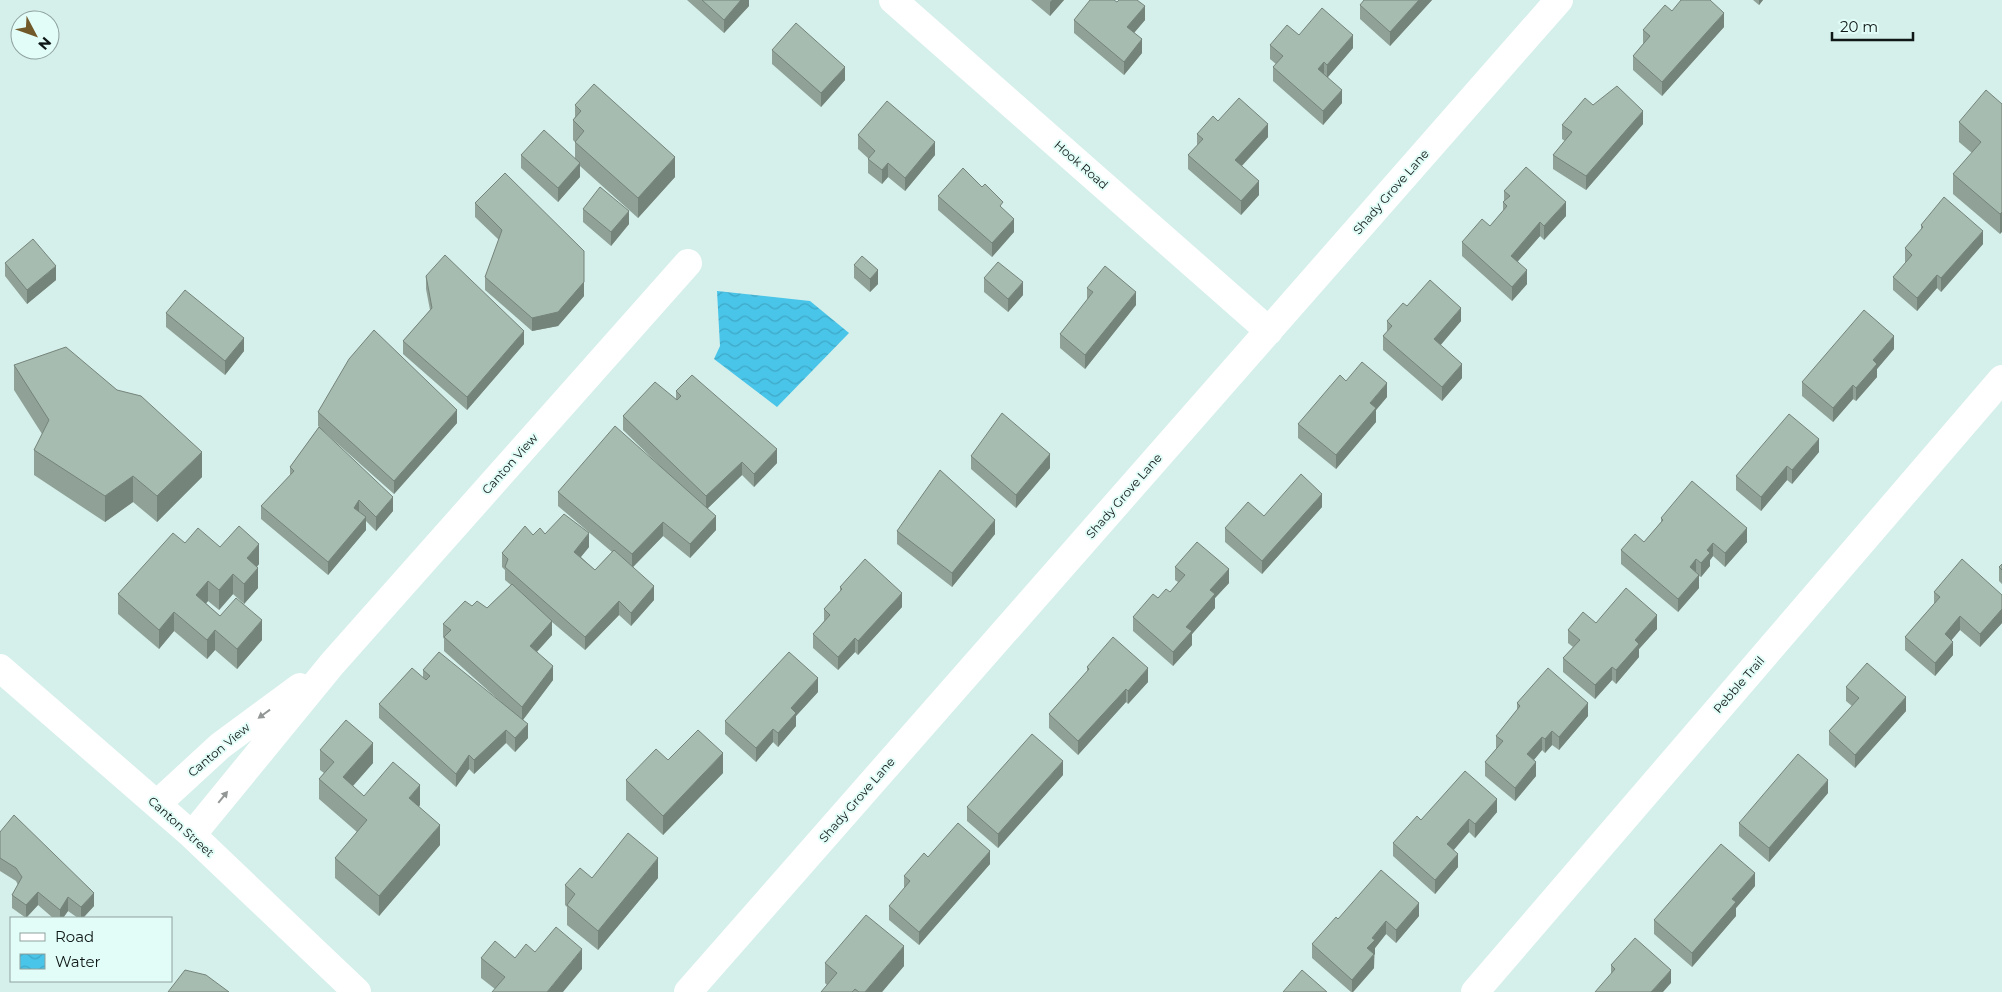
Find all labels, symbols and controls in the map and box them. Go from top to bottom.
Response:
north arrow [10,10,60,60]
scale bar [1832,10,1913,42]
text: 20 m [1840,17,1878,36]
text: N [34,33,55,54]
street label: Hook Road [1051,137,1111,192]
street label: Shady Grove Lane [1350,146,1432,237]
street label: Canton View [479,430,541,497]
street label: Shady Grove Lane [1083,450,1165,541]
street label: Pebble Trail [1710,653,1767,716]
one-way arrow [257,709,271,719]
street label: Canton View [185,719,253,780]
street label: Shady Grove Lane [816,754,898,845]
one-way arrow [218,791,229,804]
street label: Canton Street [145,793,217,860]
legend [10,917,172,982]
text: Road [55,927,94,946]
text: Water [55,952,101,971]

